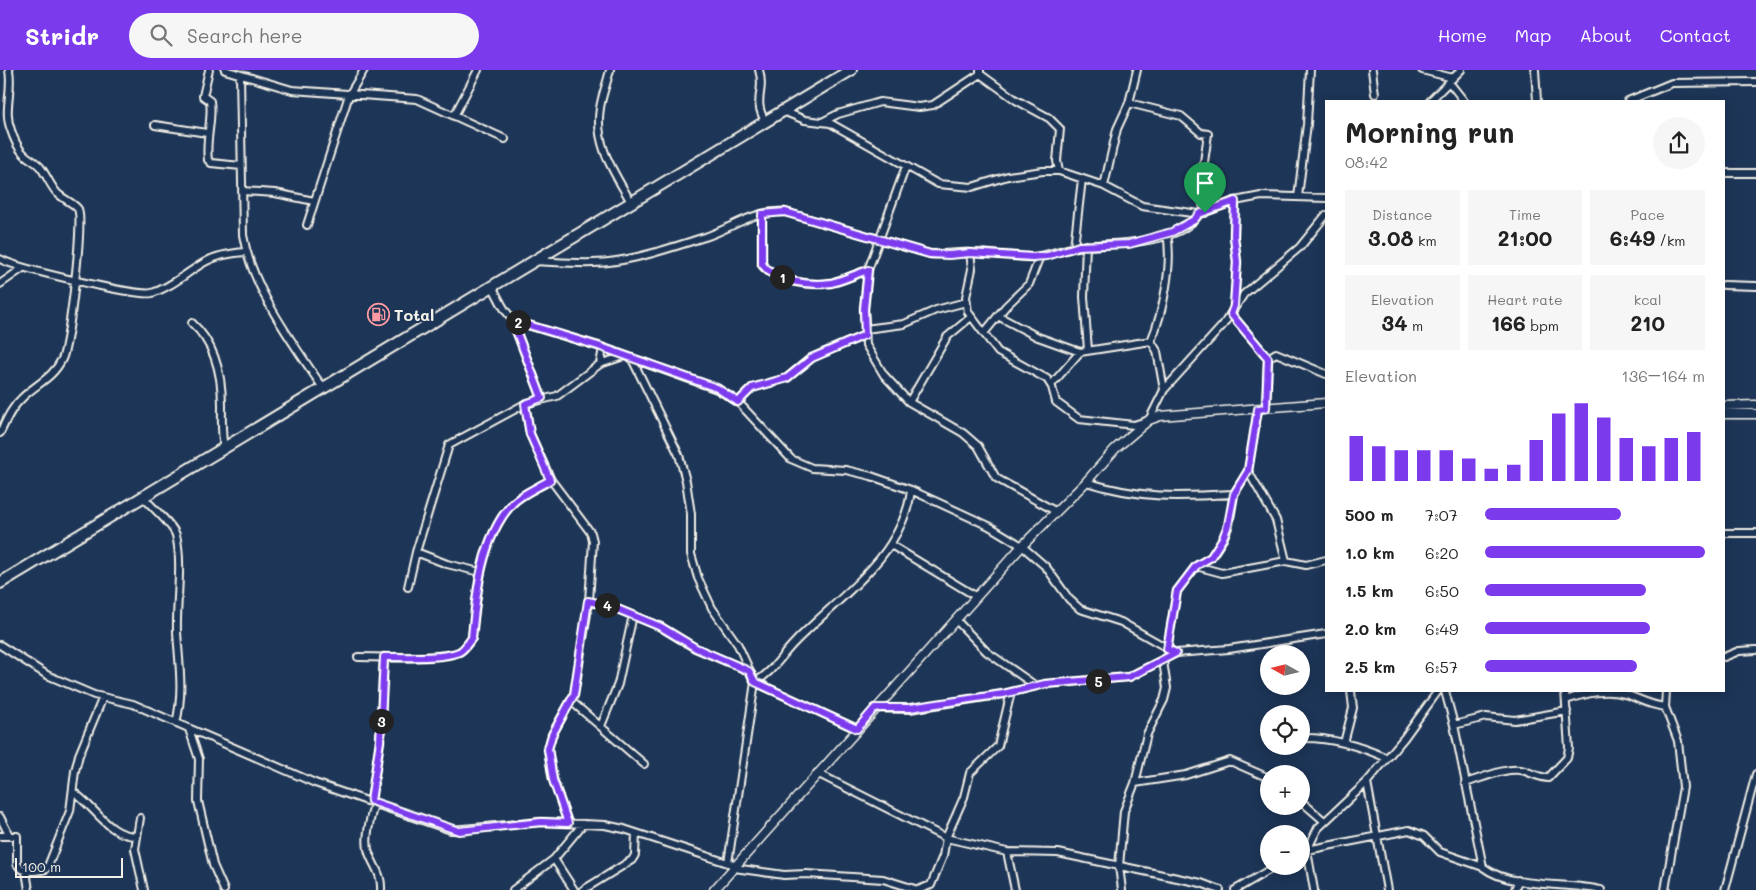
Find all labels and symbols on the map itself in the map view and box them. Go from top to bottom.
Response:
pin [1184,162,1226,213]
pin: 1 [770,264,794,290]
fuel station icon: Total [366,302,390,326]
place label: Total [394,304,434,325]
pin: 2 [506,310,530,334]
pin: 4 [594,592,620,618]
north arrow [1260,645,1310,695]
pin: 5 [1086,668,1110,694]
pin: 3 [368,708,394,734]
scale bar [15,855,122,878]

